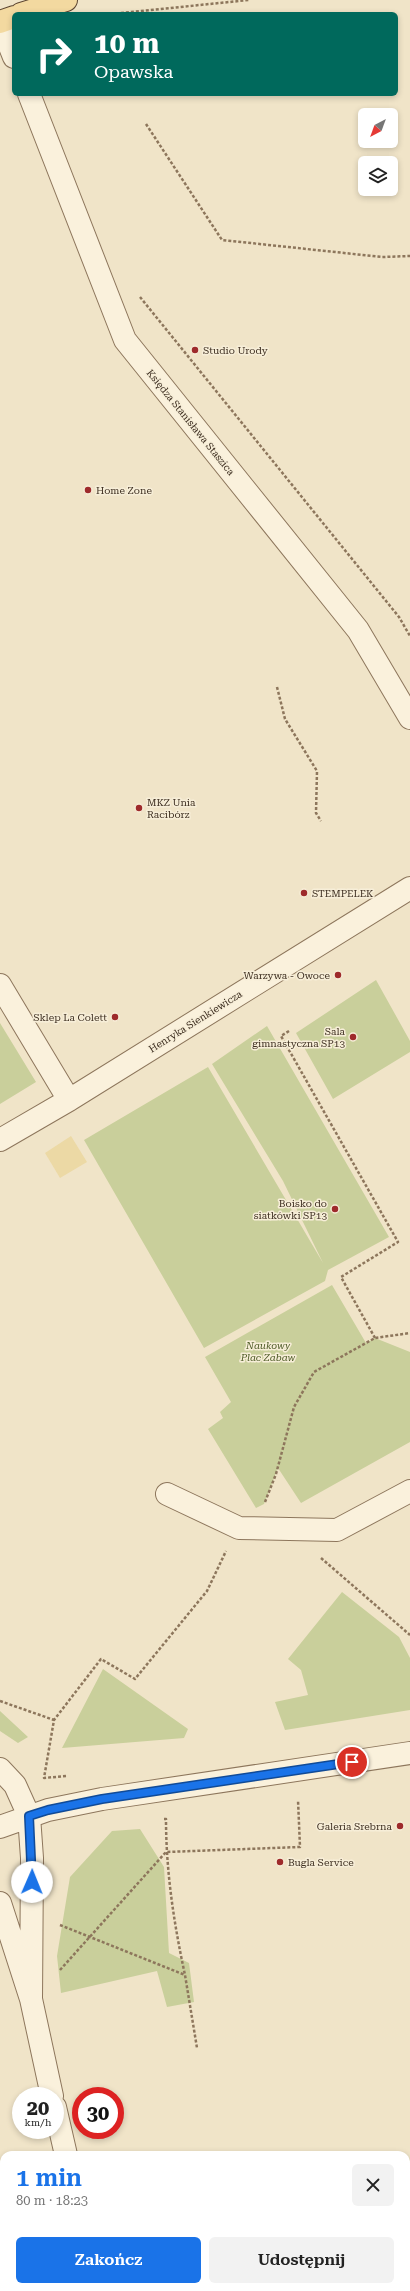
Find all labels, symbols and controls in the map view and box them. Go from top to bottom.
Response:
text: 10 m [94,27,159,60]
icon: right [28,28,80,80]
text: Opawska [94,61,173,82]
north arrow [358,108,398,148]
map controls [358,108,398,196]
button: layers [358,156,398,196]
marker: Studio Urody [190,345,200,355]
place label: Studio Urody [203,345,268,356]
street label: Księdza Stanisława Staszica [145,367,237,478]
marker: Home Zone [83,485,93,495]
place label: Home Zone [96,485,152,496]
place label: MKZ Unia Racibórz [147,797,196,820]
marker: MKZ Unia Racibórz [134,803,144,813]
marker: STEMPELEK [299,888,309,898]
place label: STEMPELEK [312,888,374,899]
place label: Warzywa - Owoce [243,970,331,981]
marker: Warzywa - Owoce [333,970,343,980]
street label: Henryka Sienkiewicza [147,988,244,1055]
place label: Sklep La Colett [33,1012,107,1023]
marker: Sklep La Colett [110,1012,120,1022]
place label: Sala gimnastyczna SP13 [252,1026,346,1049]
marker: Sala gimnastyczna SP13 [348,1032,358,1042]
place label: Boisko do siatkówki SP13 [254,1198,327,1221]
marker: Boisko do siatkówki SP13 [330,1204,340,1214]
park label: Naukowy Plac Zabaw [240,1340,296,1363]
pin [335,1745,369,1779]
icon: arrive [341,1751,363,1773]
place label: Galeria Srebrna [317,1821,393,1832]
marker: Galeria Srebrna [395,1821,405,1831]
marker: Bugla Service [275,1857,285,1867]
place label: Bugla Service [288,1857,354,1868]
position arrow [11,1861,53,1903]
speed limit sign: 30 [72,2087,124,2139]
text: 20 [27,2096,49,2120]
text: km/h [25,2117,51,2128]
text: 1 min [16,2164,82,2192]
button: close [352,2164,394,2206]
text: 80 m · 18:23 [16,2193,88,2208]
button: Zakończ [16,2237,201,2283]
button: Udostępnij [209,2237,394,2283]

